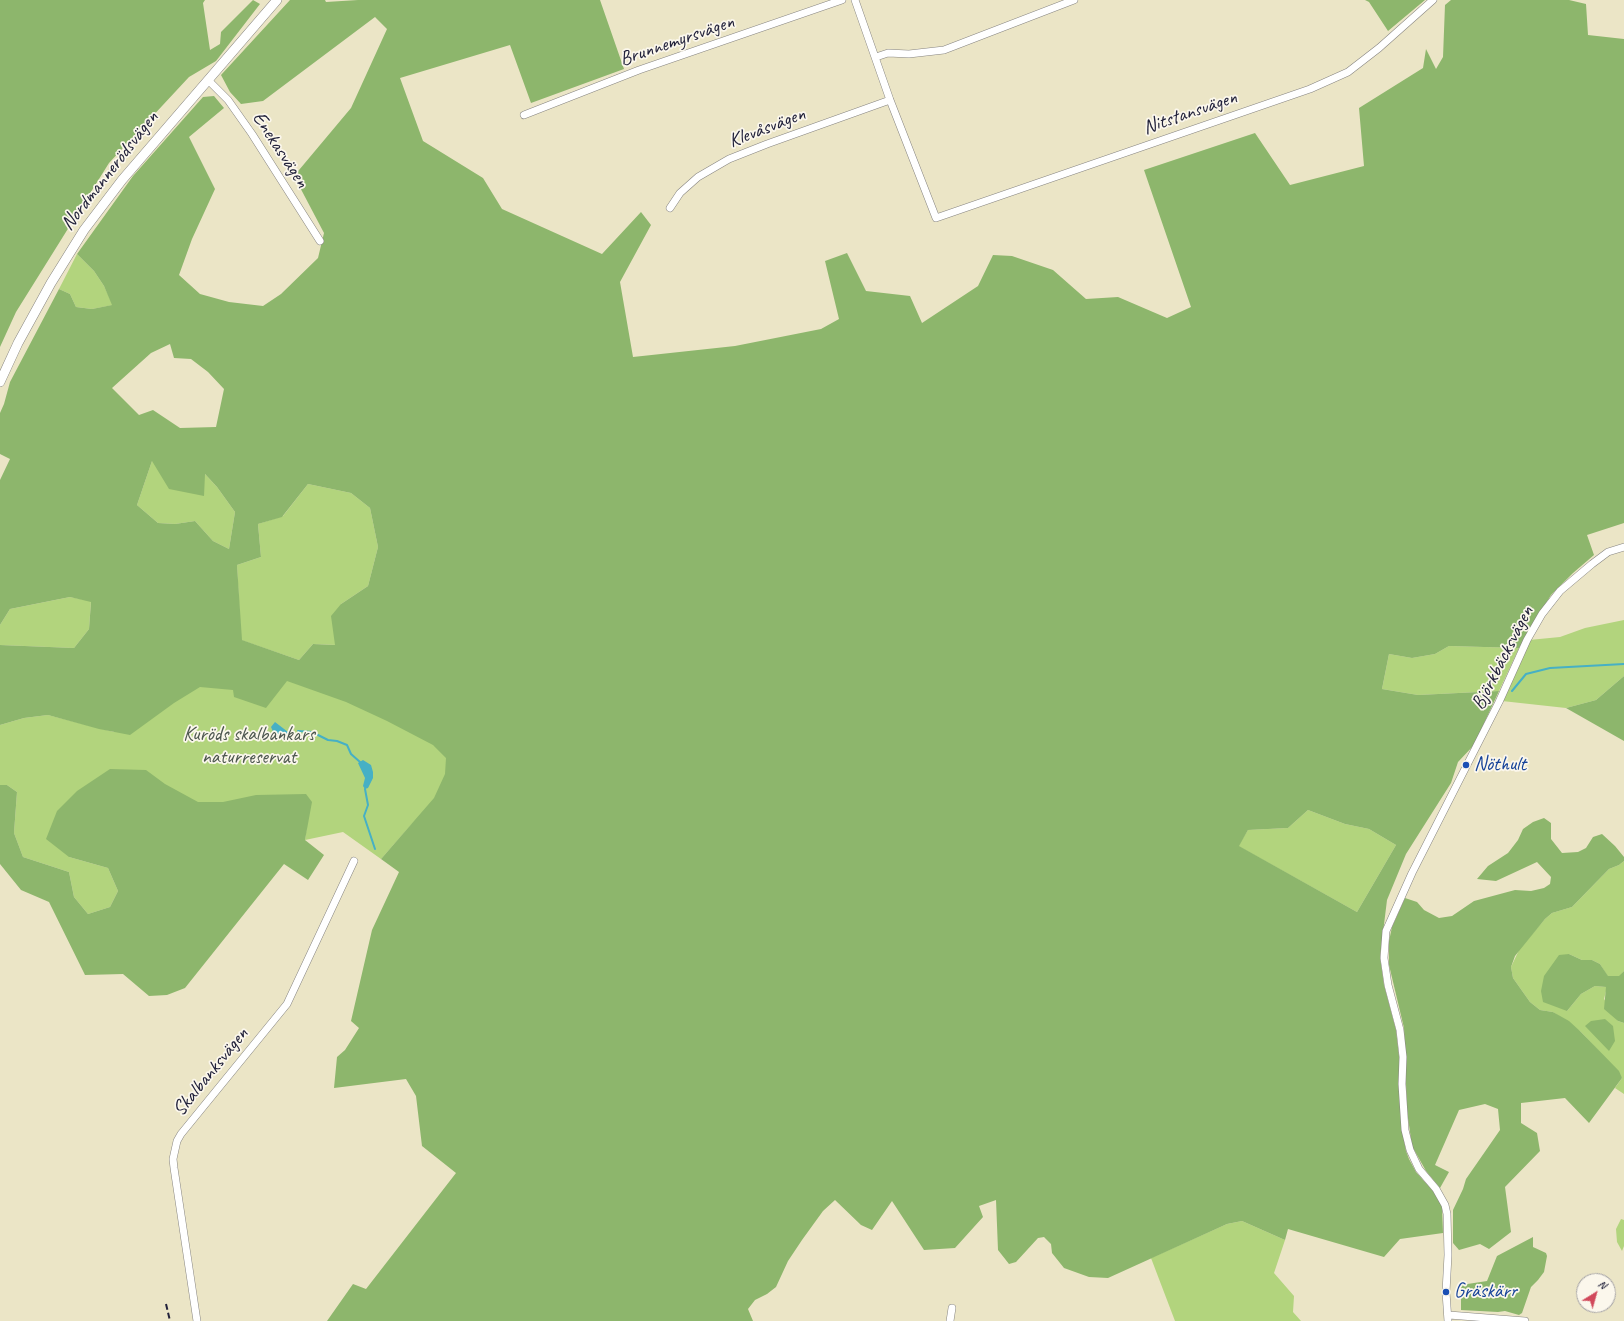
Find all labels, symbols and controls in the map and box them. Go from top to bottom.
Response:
street label: Brunnemyrsvägen [617,10,737,72]
street label: Nitstansvägen [1140,86,1240,140]
street label: Klevåsvägen [725,102,809,154]
street label: Nordmannerödsvägen [56,107,164,235]
street label: Enekasvägen [246,107,314,193]
street label: Björkbäcksvägen [1467,602,1539,714]
park label: Kuröds skalbankars naturreservat [183,723,315,770]
place label: Nöthult [1474,753,1526,777]
marker: Nöthult [1461,760,1471,770]
street label: Skalbanksvägen [168,1023,254,1121]
north arrow [1576,1273,1616,1313]
text: N [1596,1277,1610,1292]
place label: Gräskärr [1454,1280,1517,1304]
marker: Gräskärr [1441,1287,1451,1297]

